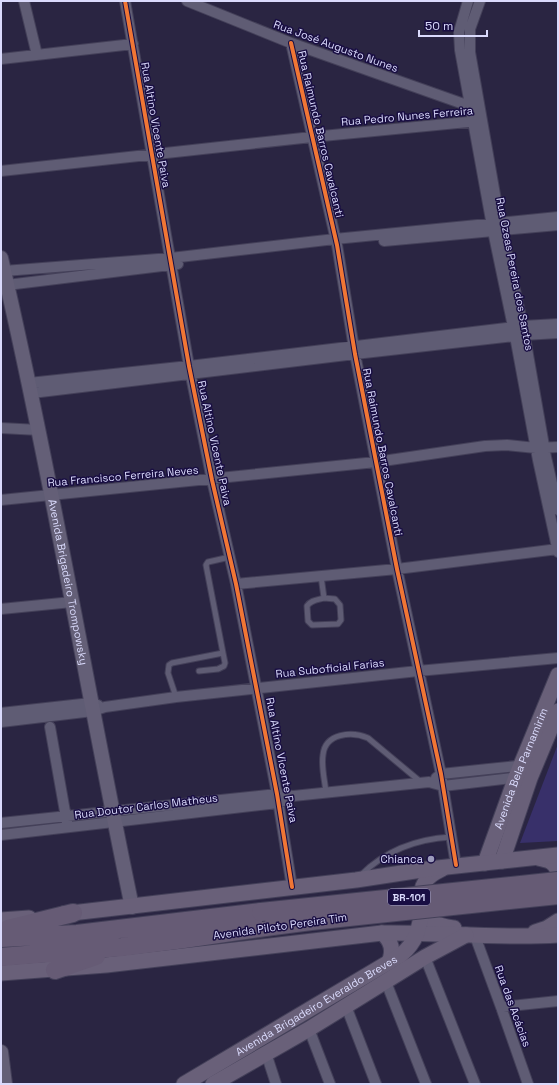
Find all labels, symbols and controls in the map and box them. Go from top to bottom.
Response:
scale bar [419,12,487,38]
street label: Rua José Augusto Nunes [272,17,400,75]
text: 50 m [425,18,453,34]
street label: Rua Raimundo Barros Cavalcanti [295,49,347,219]
street label: Rua Altino Vicente Paiva [138,61,174,190]
street label: Rua Pedro Nunes Ferreira [340,103,474,129]
street label: Rua Ozeas Pereira dos Santos [493,196,537,352]
street label: Rua Raimundo Barros Cavalcanti [360,367,406,537]
street label: Rua Altino Vicente Paiva [195,379,235,507]
street label: Rua Francisco Ferreira Neves [47,462,199,490]
street label: Avenida Brigadeiro Trompowsky [45,498,91,666]
street label: Rua Suboficial Farias [275,655,385,681]
street label: Rua Altino Vicente Paiva [263,696,301,824]
street label: Avenida Bela Parnamirim [491,706,551,831]
street label: Rua Doutor Carlos Matheus [74,790,219,822]
place label: Chianca [381,852,424,866]
marker: Chianca [426,854,436,864]
road number: BR-101 [388,889,430,905]
street label: Avenida Piloto Pereira Tim [212,910,348,942]
street label: Avenida Brigadeiro Everaldo Breves [233,952,400,1059]
street label: Rua das Acácias [492,963,534,1049]

